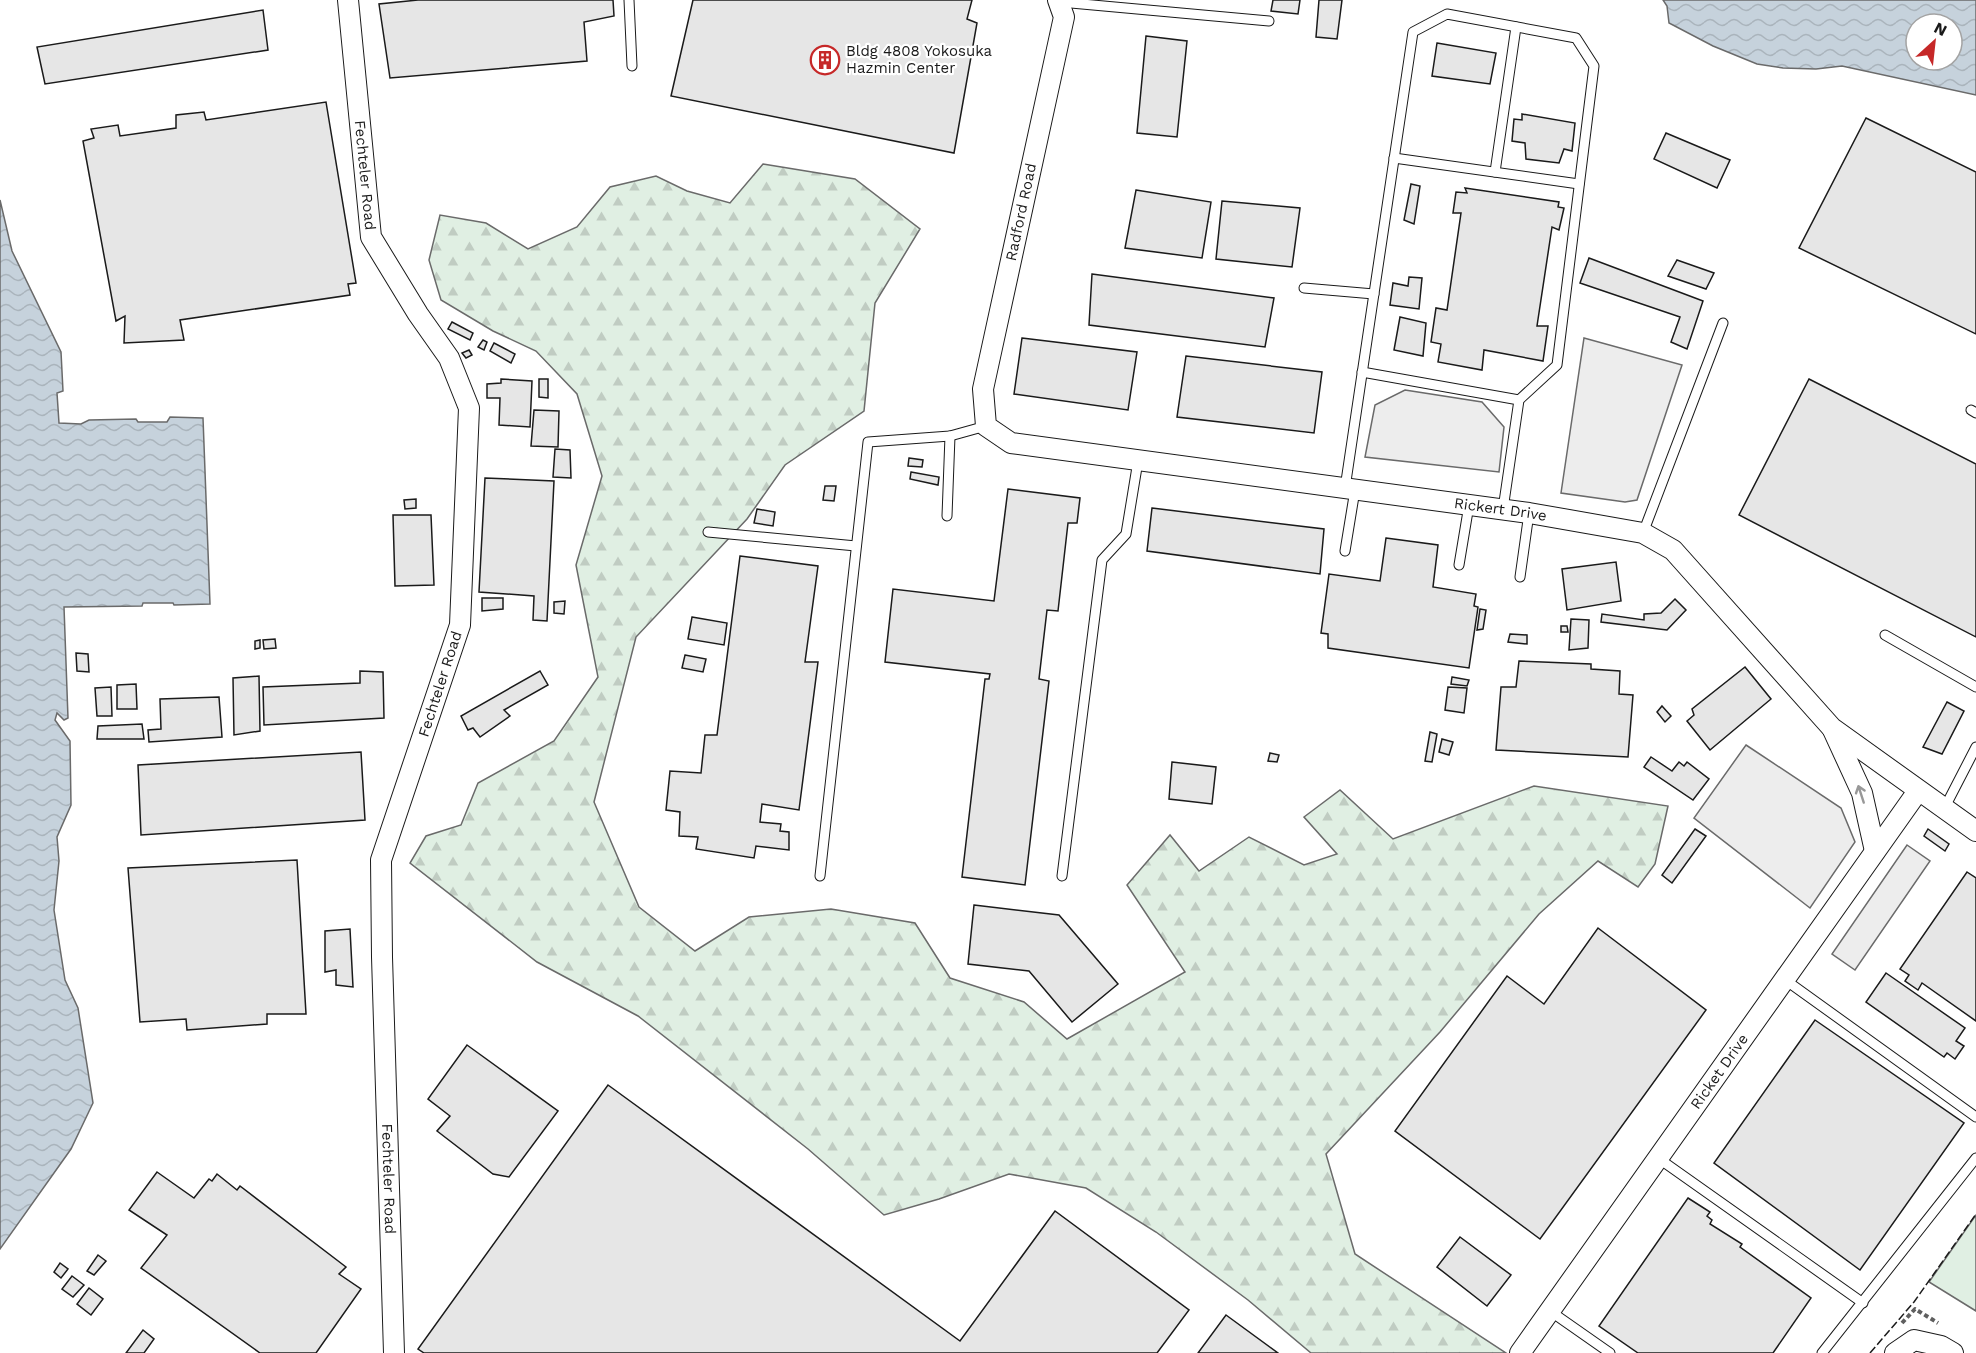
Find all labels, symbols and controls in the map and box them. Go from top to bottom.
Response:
north arrow [1904,12,1964,72]
text: N [1931,18,1950,40]
place label: Bldg 4808 Yokosuka Hazmin Center [846,42,993,77]
building icon: Bldg 4808 Yokosuka Hazmin Center [809,44,841,76]
street label: Fechteler Road [351,119,379,231]
street label: Radford Road [1002,161,1040,263]
street label: Rickert Drive [1453,494,1548,525]
street label: Fechteler Road [414,629,466,739]
one-way arrow [1855,785,1866,804]
street label: Ricket Drive [1687,1030,1752,1112]
street label: Fechteler Road [378,1123,399,1234]

